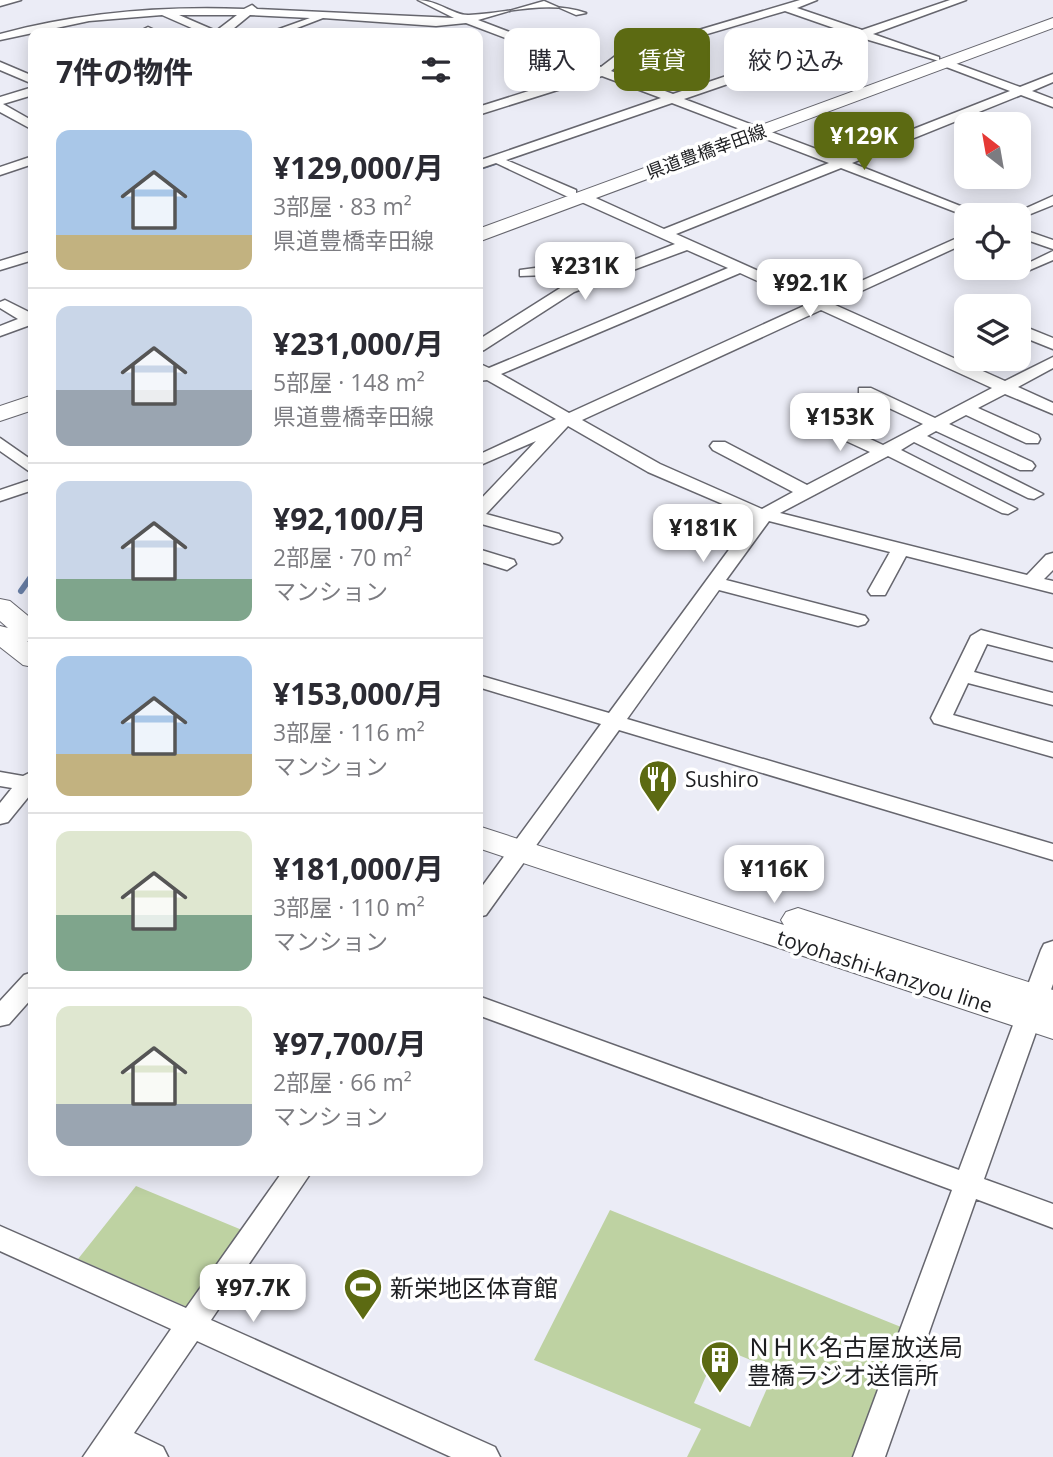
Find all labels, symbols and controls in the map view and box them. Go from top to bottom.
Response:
chip: 購入 [504,28,600,91]
chip: 賃貸 [614,28,710,91]
chip: 絞り込み [724,28,868,91]
text: 7件の物件 [56,51,193,92]
icon: filters [417,51,455,89]
north arrow [954,112,1031,189]
map controls [954,112,1031,371]
pin: ¥129K [815,113,913,172]
street label: 県道豊橋幸田線 [643,118,769,184]
text: ¥129K [830,119,898,151]
text: ¥129,000/月 [273,147,444,188]
icon: home [112,158,196,242]
text: 3部屋 · 83 m² [273,190,412,222]
button: locate [954,203,1031,280]
text: 県道豊橋幸田線 [273,224,434,256]
pin: ¥231K [536,243,634,302]
text: ¥231K [551,249,619,281]
pin: ¥92.1K [753,260,867,319]
text: ¥92.1K [773,266,847,298]
button: layers [954,294,1031,371]
text: ¥231,000/月 [273,323,444,364]
icon: home [112,334,196,418]
text: 5部屋 · 148 m² [273,366,425,398]
pin: ¥153K [791,393,889,453]
text: 県道豊橋幸田線 [273,400,434,432]
text: ¥153K [806,400,874,432]
text: ¥92,100/月 [273,498,427,539]
pin: ¥181K [654,504,752,564]
icon: home [112,509,196,593]
text: ¥181K [669,511,737,543]
text: 2部屋 · 70 m² [273,541,412,573]
text: マンション [273,575,388,607]
text: ¥153,000/月 [273,673,444,714]
icon: home [112,684,196,768]
text: 3部屋 · 116 m² [273,716,425,748]
text: マンション [273,750,388,782]
restaurant icon: Sushiro [637,758,679,813]
place label: Sushiro [685,765,759,793]
pin: ¥116K [725,846,823,905]
text: ¥181,000/月 [273,848,444,889]
text: ¥116K [740,852,808,884]
icon: home [112,859,196,943]
text: 3部屋 · 110 m² [273,891,425,923]
street label: toyohashi-kanzyou line [774,923,996,1019]
text: マンション [273,925,388,957]
text: ¥97,700/月 [273,1023,427,1064]
icon: home [112,1034,196,1118]
text: 2部屋 · 66 m² [273,1066,412,1098]
text: マンション [273,1100,388,1132]
pin: ¥97.7K [196,1264,310,1324]
sports icon: 新栄地区体育館 [342,1266,384,1321]
text: ¥97.7K [216,1271,290,1303]
place label: 新栄地区体育館 [390,1271,558,1304]
place label: ＮＨＫ名古屋放送局 豊橋ラジオ送信所 [747,1330,963,1391]
building icon: ＮＨＫ名古屋放送局 豊橋ラジオ送信所 [699,1339,741,1394]

